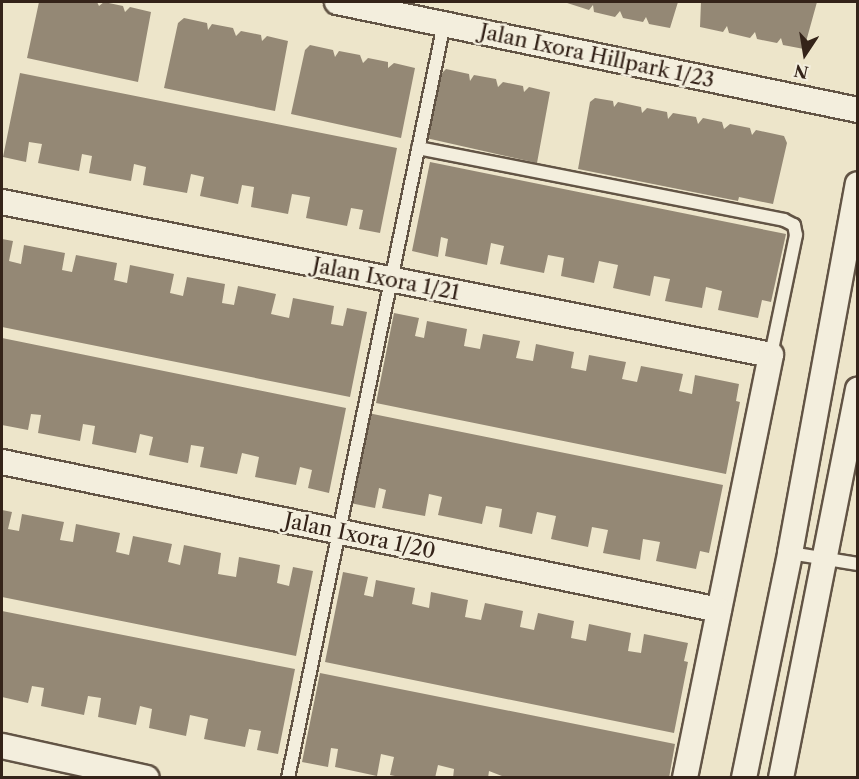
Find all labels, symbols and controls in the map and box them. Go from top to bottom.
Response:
street label: Jalan Ixora Hillpark 1/23 [477,19,717,93]
north arrow [775,24,835,84]
text: N [792,60,810,83]
street label: Jalan Ixora 1/21 [310,252,462,306]
street label: Jalan Ixora 1/20 [282,508,438,564]

